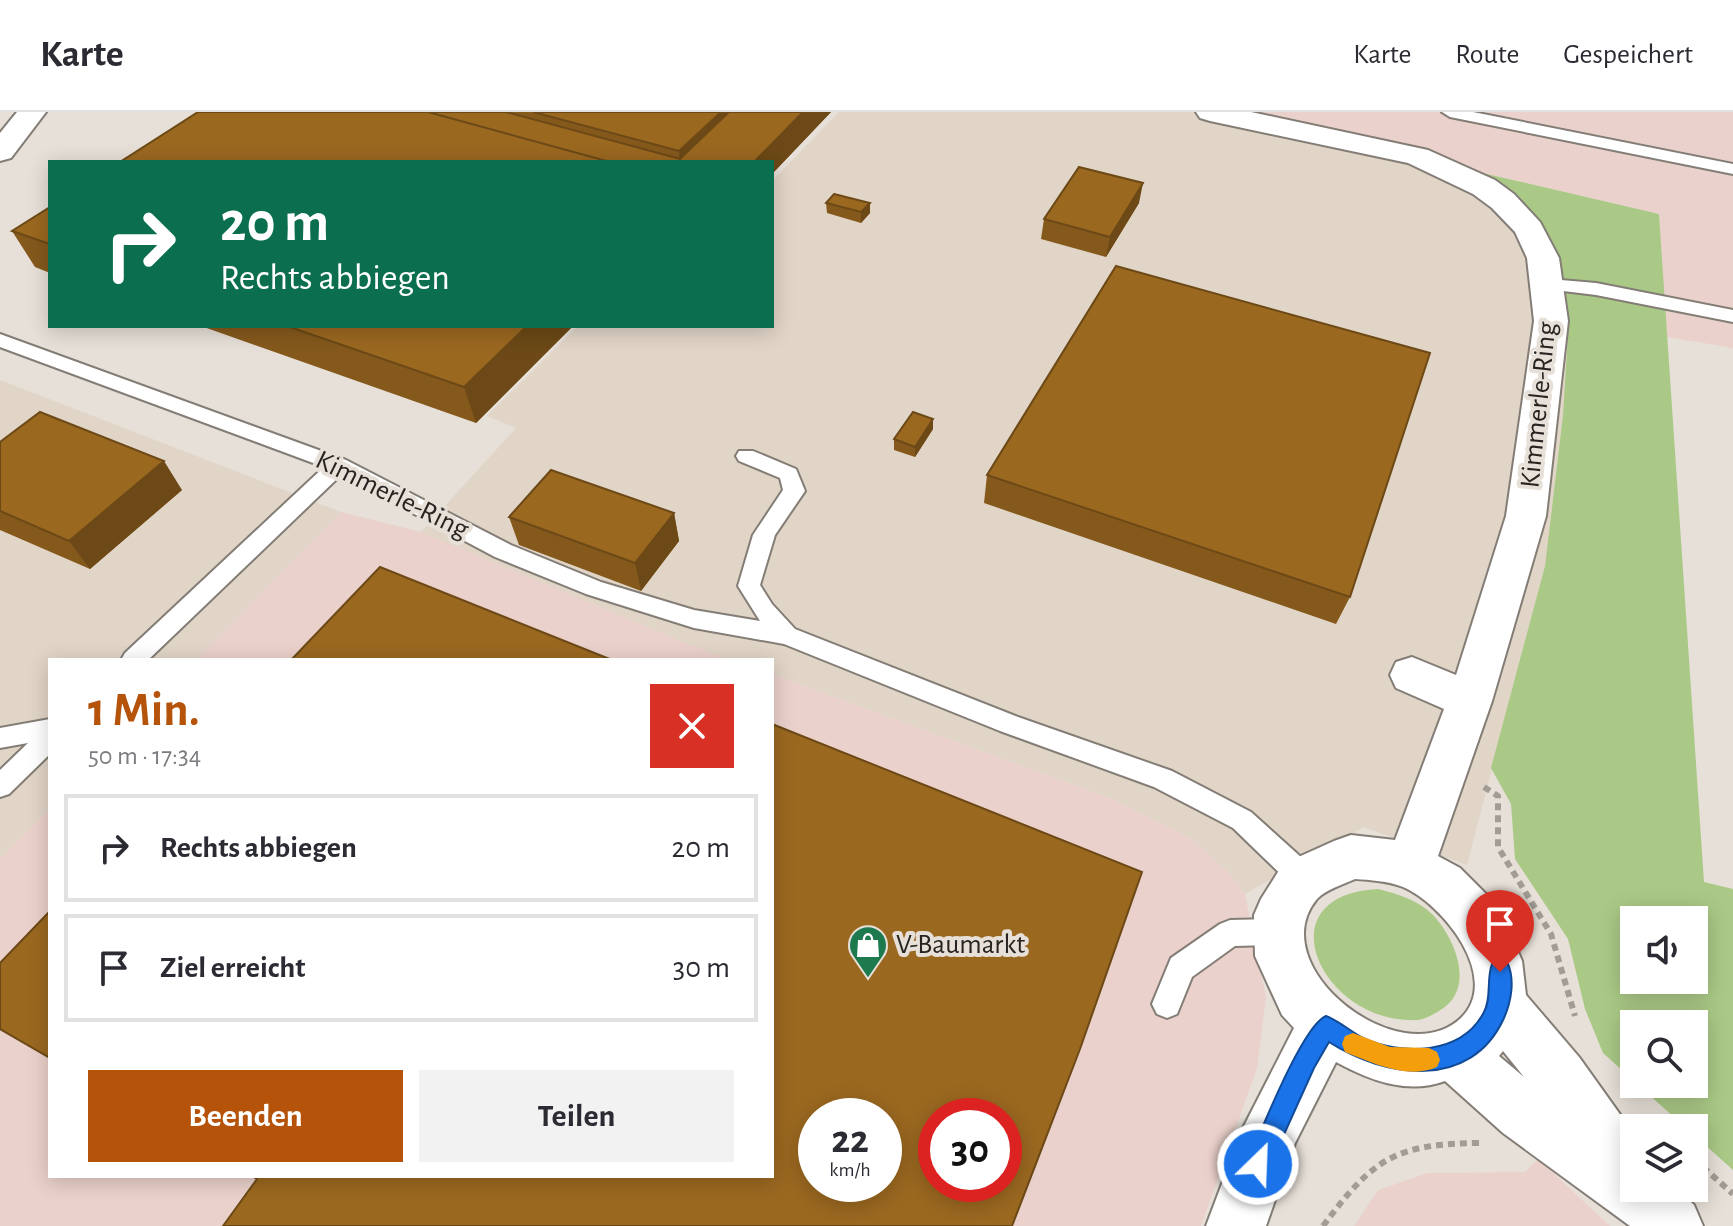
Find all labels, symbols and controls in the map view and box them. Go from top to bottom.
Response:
text: Karte [40,36,124,74]
text: Karte [1353,41,1411,69]
text: Route [1455,41,1519,69]
text: Gespeichert [1563,41,1693,69]
icon: right [88,192,192,296]
text: 20 m [220,195,329,251]
text: Rechts abbiegen [220,260,450,296]
street label: Kimmerle-Ring [1516,320,1562,489]
street label: Kimmerle-Ring [311,446,473,544]
button: close [650,684,734,768]
text: 1 Min. [88,687,200,735]
text: 50 m · 17:34 [88,743,201,769]
icon: right [92,826,136,870]
text: Rechts abbiegen [160,833,357,863]
text: 20 m [672,833,730,863]
pin [1466,890,1534,972]
icon: arrive [1478,902,1522,946]
map controls [1620,906,1708,1202]
button: sound [1620,906,1708,994]
shop icon: V-Baumarkt [847,924,889,979]
place label: V-Baumarkt [896,931,1025,959]
icon: arrive [92,946,136,990]
text: Ziel erreicht [160,953,305,983]
text: 30 m [673,953,730,983]
button: search [1620,1010,1708,1098]
button: Beenden [88,1070,403,1162]
button: Teilen [419,1070,734,1162]
speed limit sign: 30 [918,1098,1022,1202]
button: layers [1620,1114,1708,1202]
text: 22 [831,1120,869,1160]
position arrow [1216,1122,1300,1206]
text: km/h [829,1160,871,1180]

